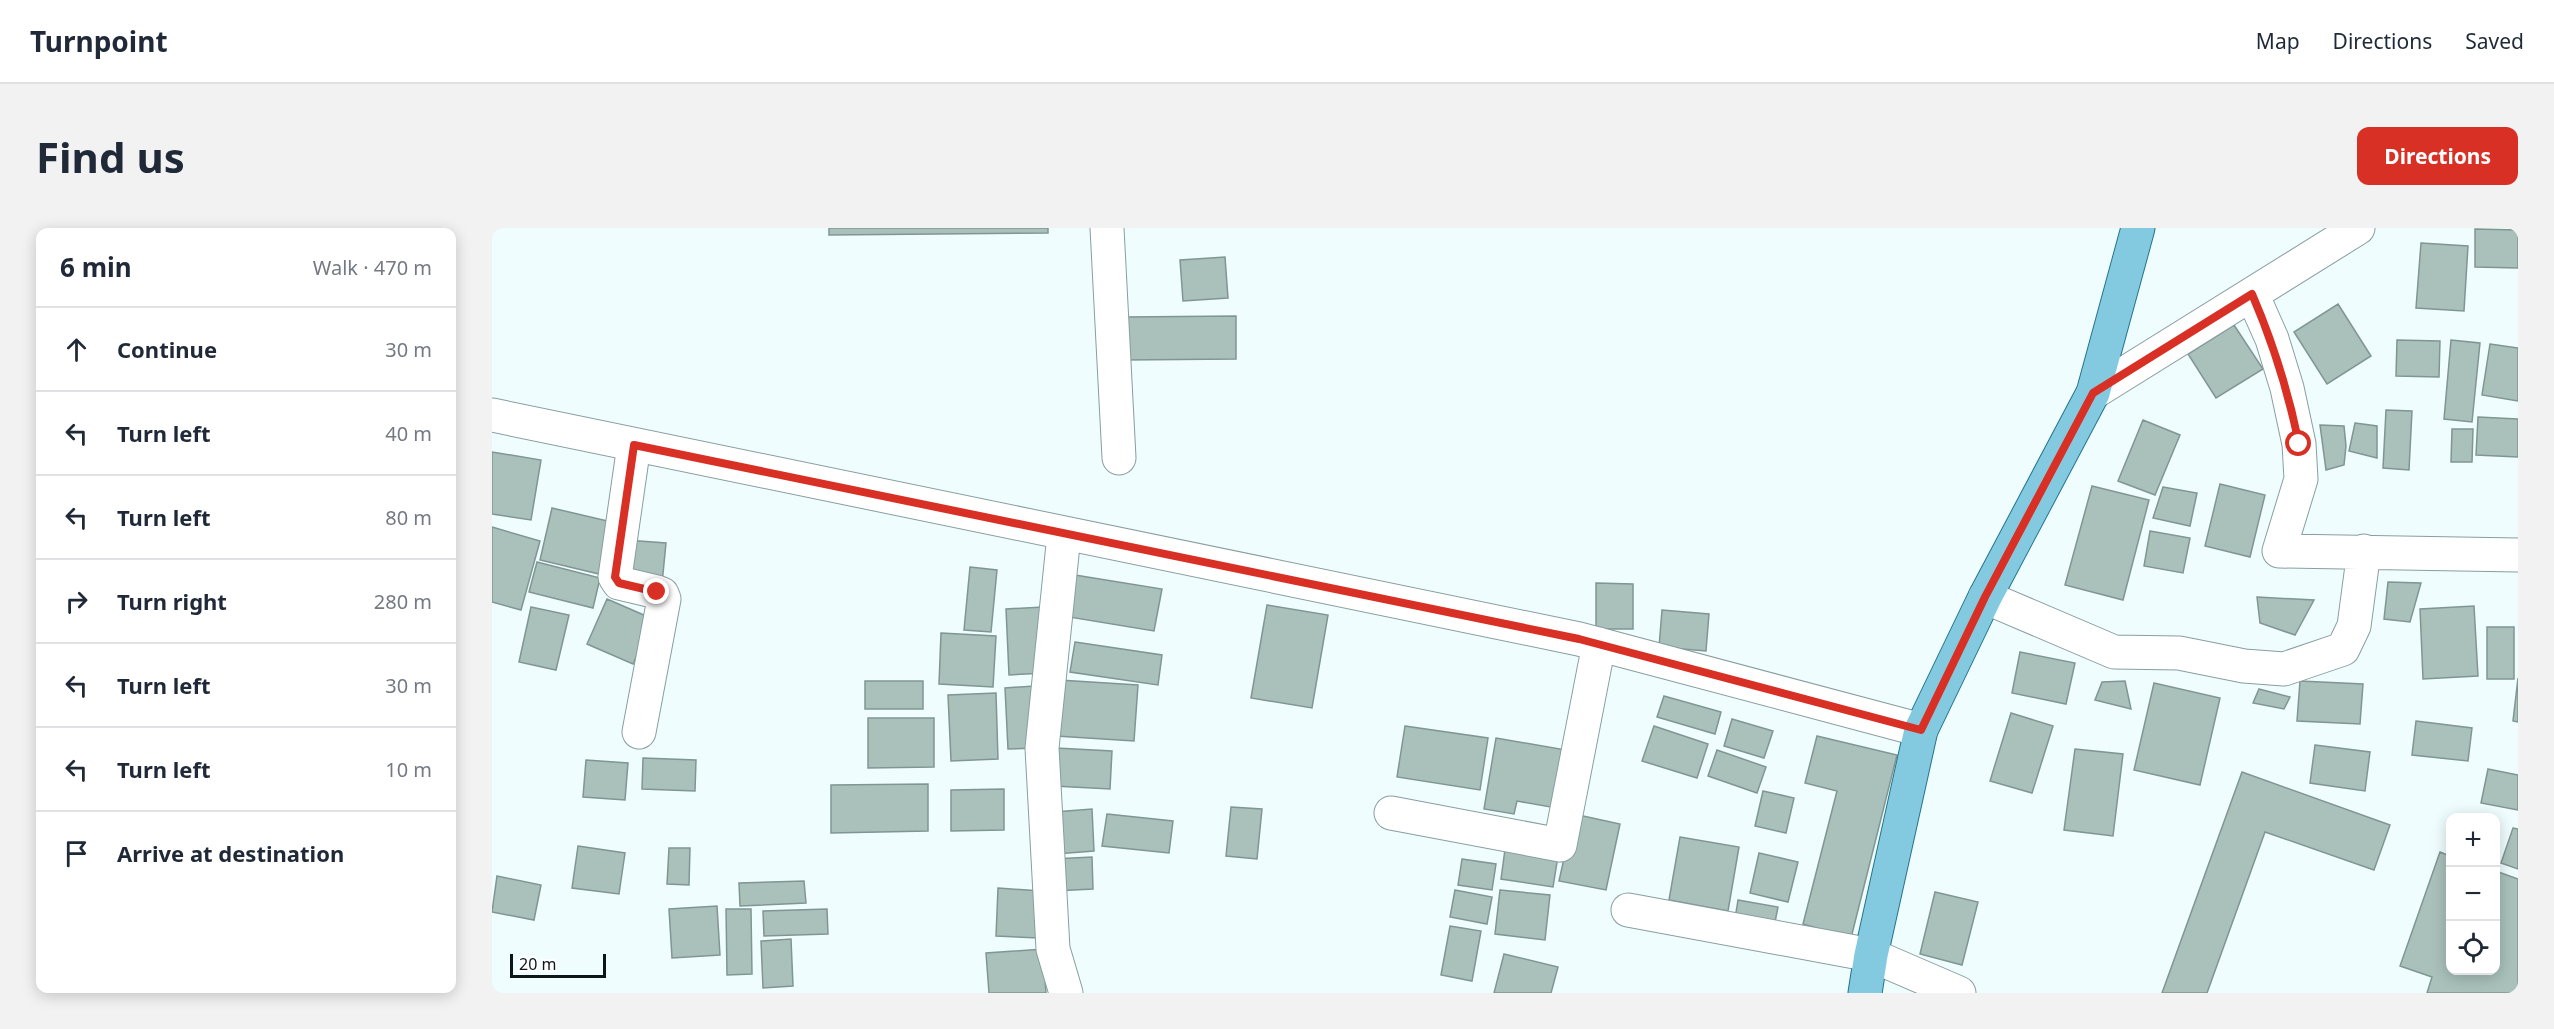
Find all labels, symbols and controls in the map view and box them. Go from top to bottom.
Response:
text: Turnpoint [30,22,168,60]
text: Map [2256,27,2300,55]
text: Directions [2333,27,2432,55]
text: Saved [2465,27,2524,55]
button: Directions [2357,127,2518,185]
text: Find us [36,128,185,185]
text: 6 min [60,249,132,285]
text: Walk · 470 m [313,254,432,281]
icon: ahead [60,333,93,366]
text: Continue [117,334,217,364]
text: 30 m [385,336,432,363]
icon: left [60,417,93,450]
text: Turn left [117,418,211,448]
text: 40 m [385,420,432,447]
route start [2285,430,2311,456]
icon: left [60,501,93,534]
text: Turn left [117,502,211,532]
text: 80 m [385,504,432,531]
route end [643,578,669,604]
icon: right [60,585,93,618]
text: Turn right [117,586,227,616]
text: 280 m [374,588,432,615]
icon: left [60,669,93,702]
text: Turn left [117,670,211,700]
text: 30 m [385,672,432,699]
icon: left [60,753,93,786]
text: Turn left [117,754,211,784]
text: 10 m [385,756,432,783]
map controls [2446,813,2500,975]
button: + [2446,813,2500,867]
icon: arrive [60,837,93,870]
text: Arrive at destination [117,838,344,868]
button: − [2446,867,2500,921]
button: locate [2446,921,2500,975]
scale bar [510,951,606,978]
text: 20 m [519,953,556,975]

